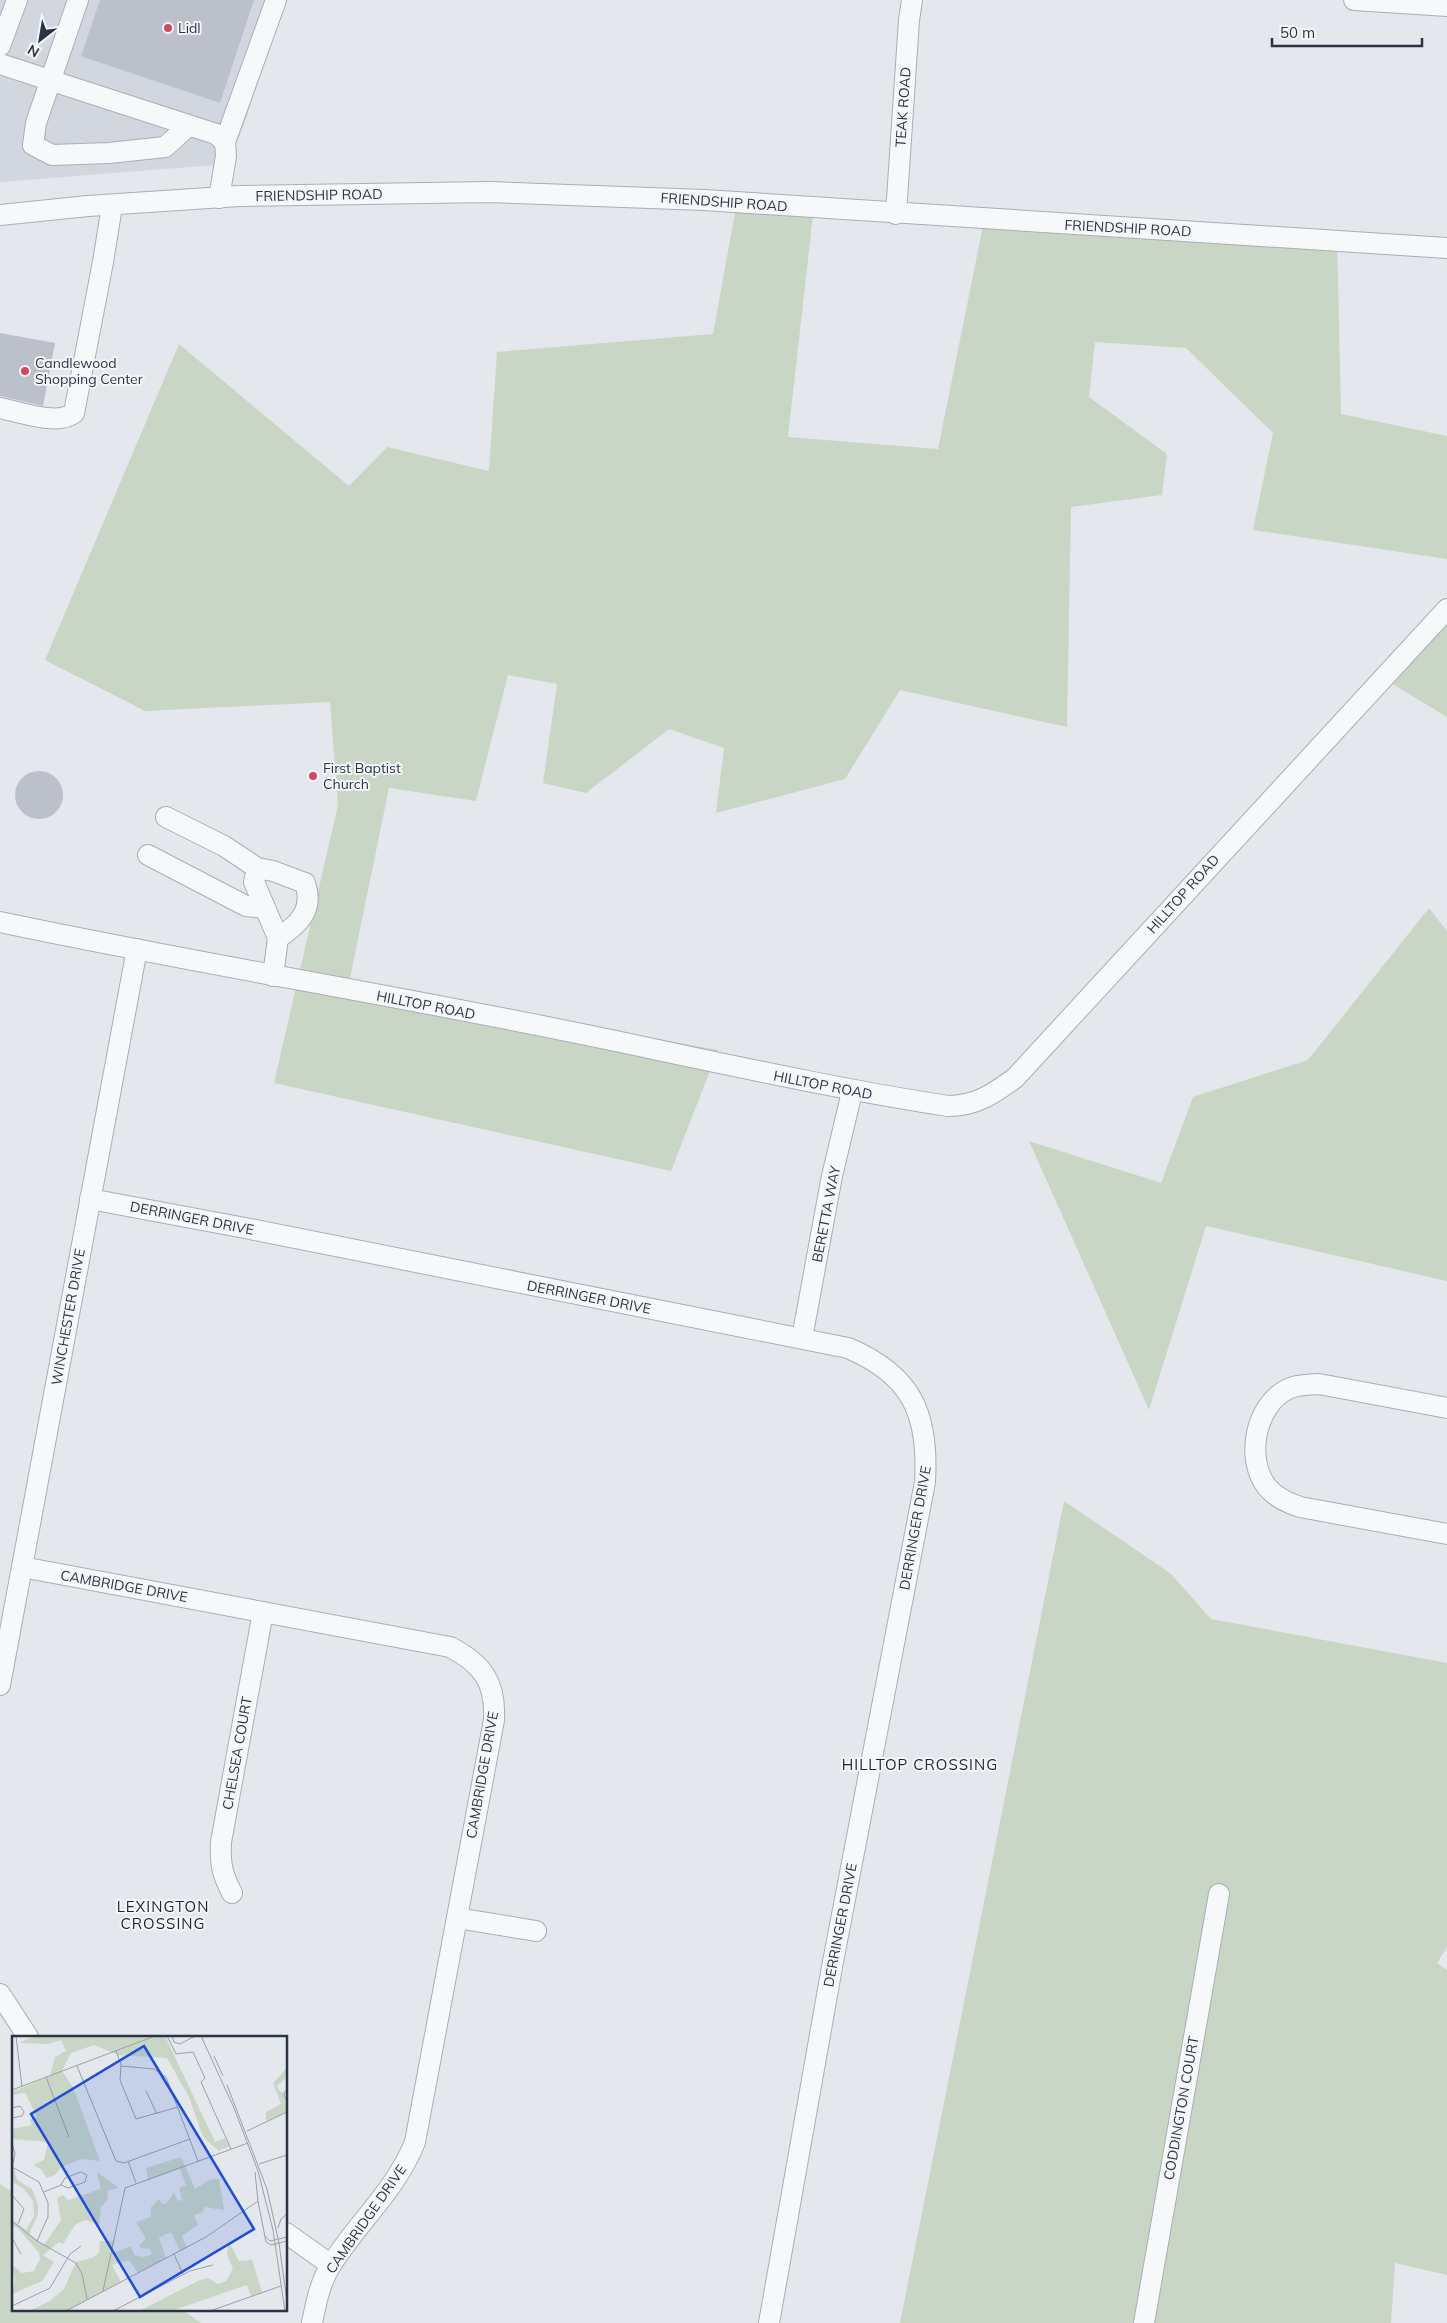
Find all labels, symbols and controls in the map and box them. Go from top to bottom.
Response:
north arrow [15,15,65,65]
scale bar [1272,15,1422,47]
place label: Lidl [178,19,201,37]
marker: Lidl [162,22,174,34]
text: 50 m [1280,23,1315,42]
text: N [24,41,42,62]
street label: TEAK ROAD [891,66,915,148]
street label: FRIENDSHIP ROAD [255,185,383,205]
street label: FRIENDSHIP ROAD [660,189,788,215]
street label: FRIENDSHIP ROAD [1064,216,1192,240]
place label: Candlewood Shopping Center [35,354,144,388]
marker: Candlewood Shopping Center [19,365,31,377]
place label: First Baptist Church [323,759,401,793]
marker: First Baptist Church [307,770,319,782]
street label: HILLTOP ROAD [1143,851,1223,937]
street label: HILLTOP ROAD [375,987,477,1023]
street label: HILLTOP ROAD [772,1067,874,1103]
street label: BERETTA WAY [808,1164,844,1264]
street label: DERRINGER DRIVE [129,1197,255,1239]
street label: WINCHESTER DRIVE [47,1247,89,1387]
street label: DERRINGER DRIVE [526,1276,652,1318]
street label: DERRINGER DRIVE [895,1465,935,1591]
street label: CAMBRIDGE DRIVE [59,1566,189,1606]
street label: CHELSEA COURT [218,1694,256,1811]
street label: CAMBRIDGE DRIVE [462,1710,502,1840]
district label: HILLTOP CROSSING [842,1755,998,1774]
street label: DERRINGER DRIVE [819,1862,861,1988]
district label: LEXINGTON CROSSING [117,1897,209,1933]
street label: CODDINGTON COURT [1159,2034,1203,2181]
inset map [12,2036,288,2310]
street label: CAMBRIDGE DRIVE [322,2161,410,2277]

